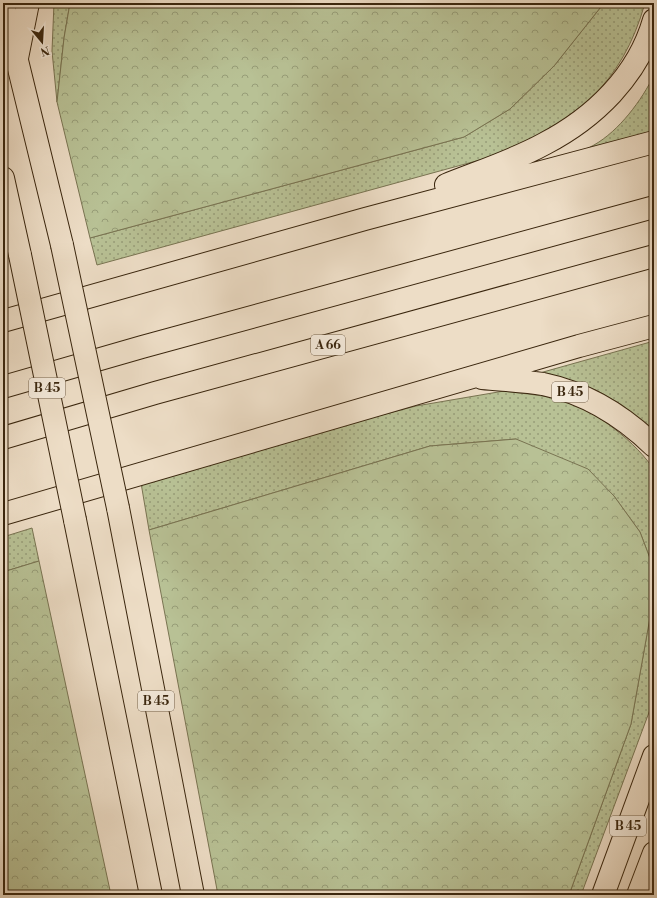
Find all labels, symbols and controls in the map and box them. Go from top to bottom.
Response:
north arrow [22,22,62,62]
text: N [38,43,51,59]
road number: A 66 [311,335,345,355]
road number: B 45 [29,378,65,398]
road number: B 45 [552,382,588,402]
road number: B 45 [138,691,174,711]
road number: B 45 [610,816,646,836]

